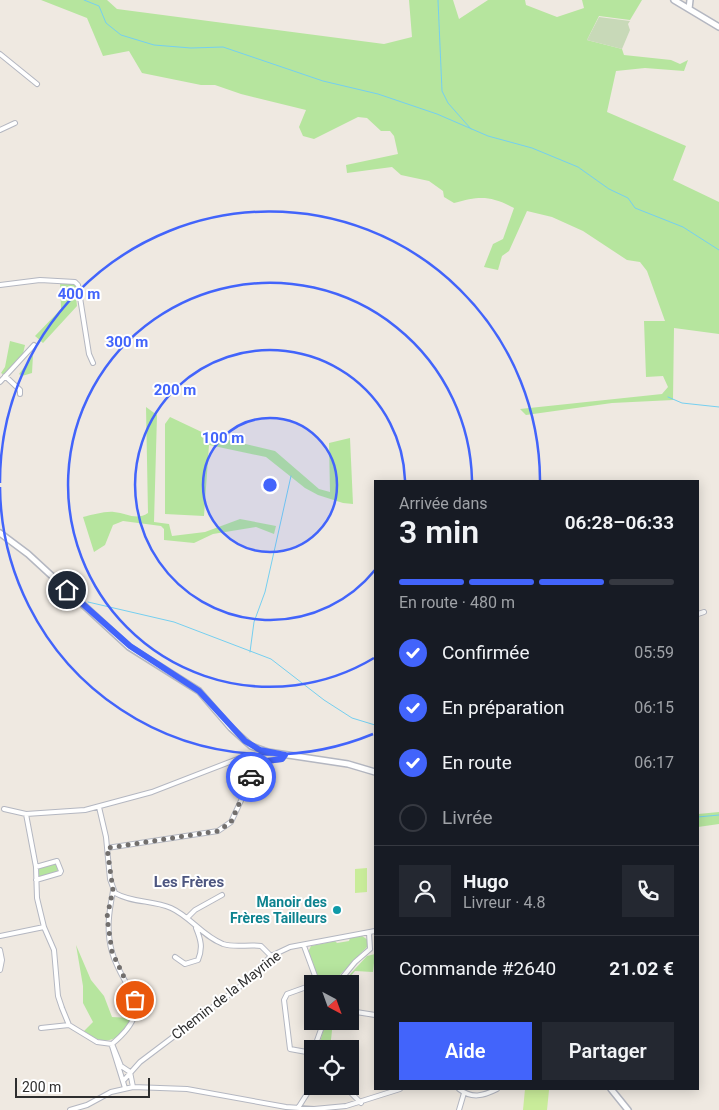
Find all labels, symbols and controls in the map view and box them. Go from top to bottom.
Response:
text: 400 m [58,285,100,303]
text: 300 m [106,333,148,351]
text: 200 m [154,381,196,399]
text: 100 m [202,429,244,447]
centre of rings [261,476,279,494]
text: Arrivée dans [399,494,488,513]
text: 06:28–06:33 [565,511,674,534]
text: 3 min [399,513,479,551]
pin [46,569,88,611]
icon: home [53,576,81,604]
text: En route · 480 m [399,593,515,612]
icon: check [399,639,427,667]
text: Confirmée [442,641,529,664]
text: 05:59 [634,643,674,662]
icon: check [399,694,427,722]
text: En préparation [442,696,565,719]
text: 06:15 [634,698,674,717]
icon: check [399,749,427,777]
text: En route [442,751,512,774]
courier [226,752,276,802]
text: 06:17 [634,753,674,772]
icon: car [237,763,265,791]
text: Livrée [442,806,492,829]
button: person [399,865,451,917]
button: phone [622,865,674,917]
text: Hugo [463,870,509,893]
district label: Les Frères [154,873,224,891]
text: Livreur · 4.8 [463,893,546,912]
place label: Manoir des Frères Tailleurs [230,894,327,926]
marker: Manoir des Frères Tailleurs [331,904,343,916]
street label: Chemin de la Mayrine [168,947,284,1043]
text: Commande #2640 [399,957,556,980]
text: 21.02 € [609,957,674,980]
north arrow [304,975,359,1030]
map controls [304,975,359,1095]
pin [114,979,156,1021]
icon: bag [121,986,149,1014]
button: Aide [399,1022,532,1080]
button: Partager [542,1022,674,1080]
button: locate [304,1040,359,1095]
scale bar [15,1075,150,1098]
text: 200 m [22,1079,61,1095]

